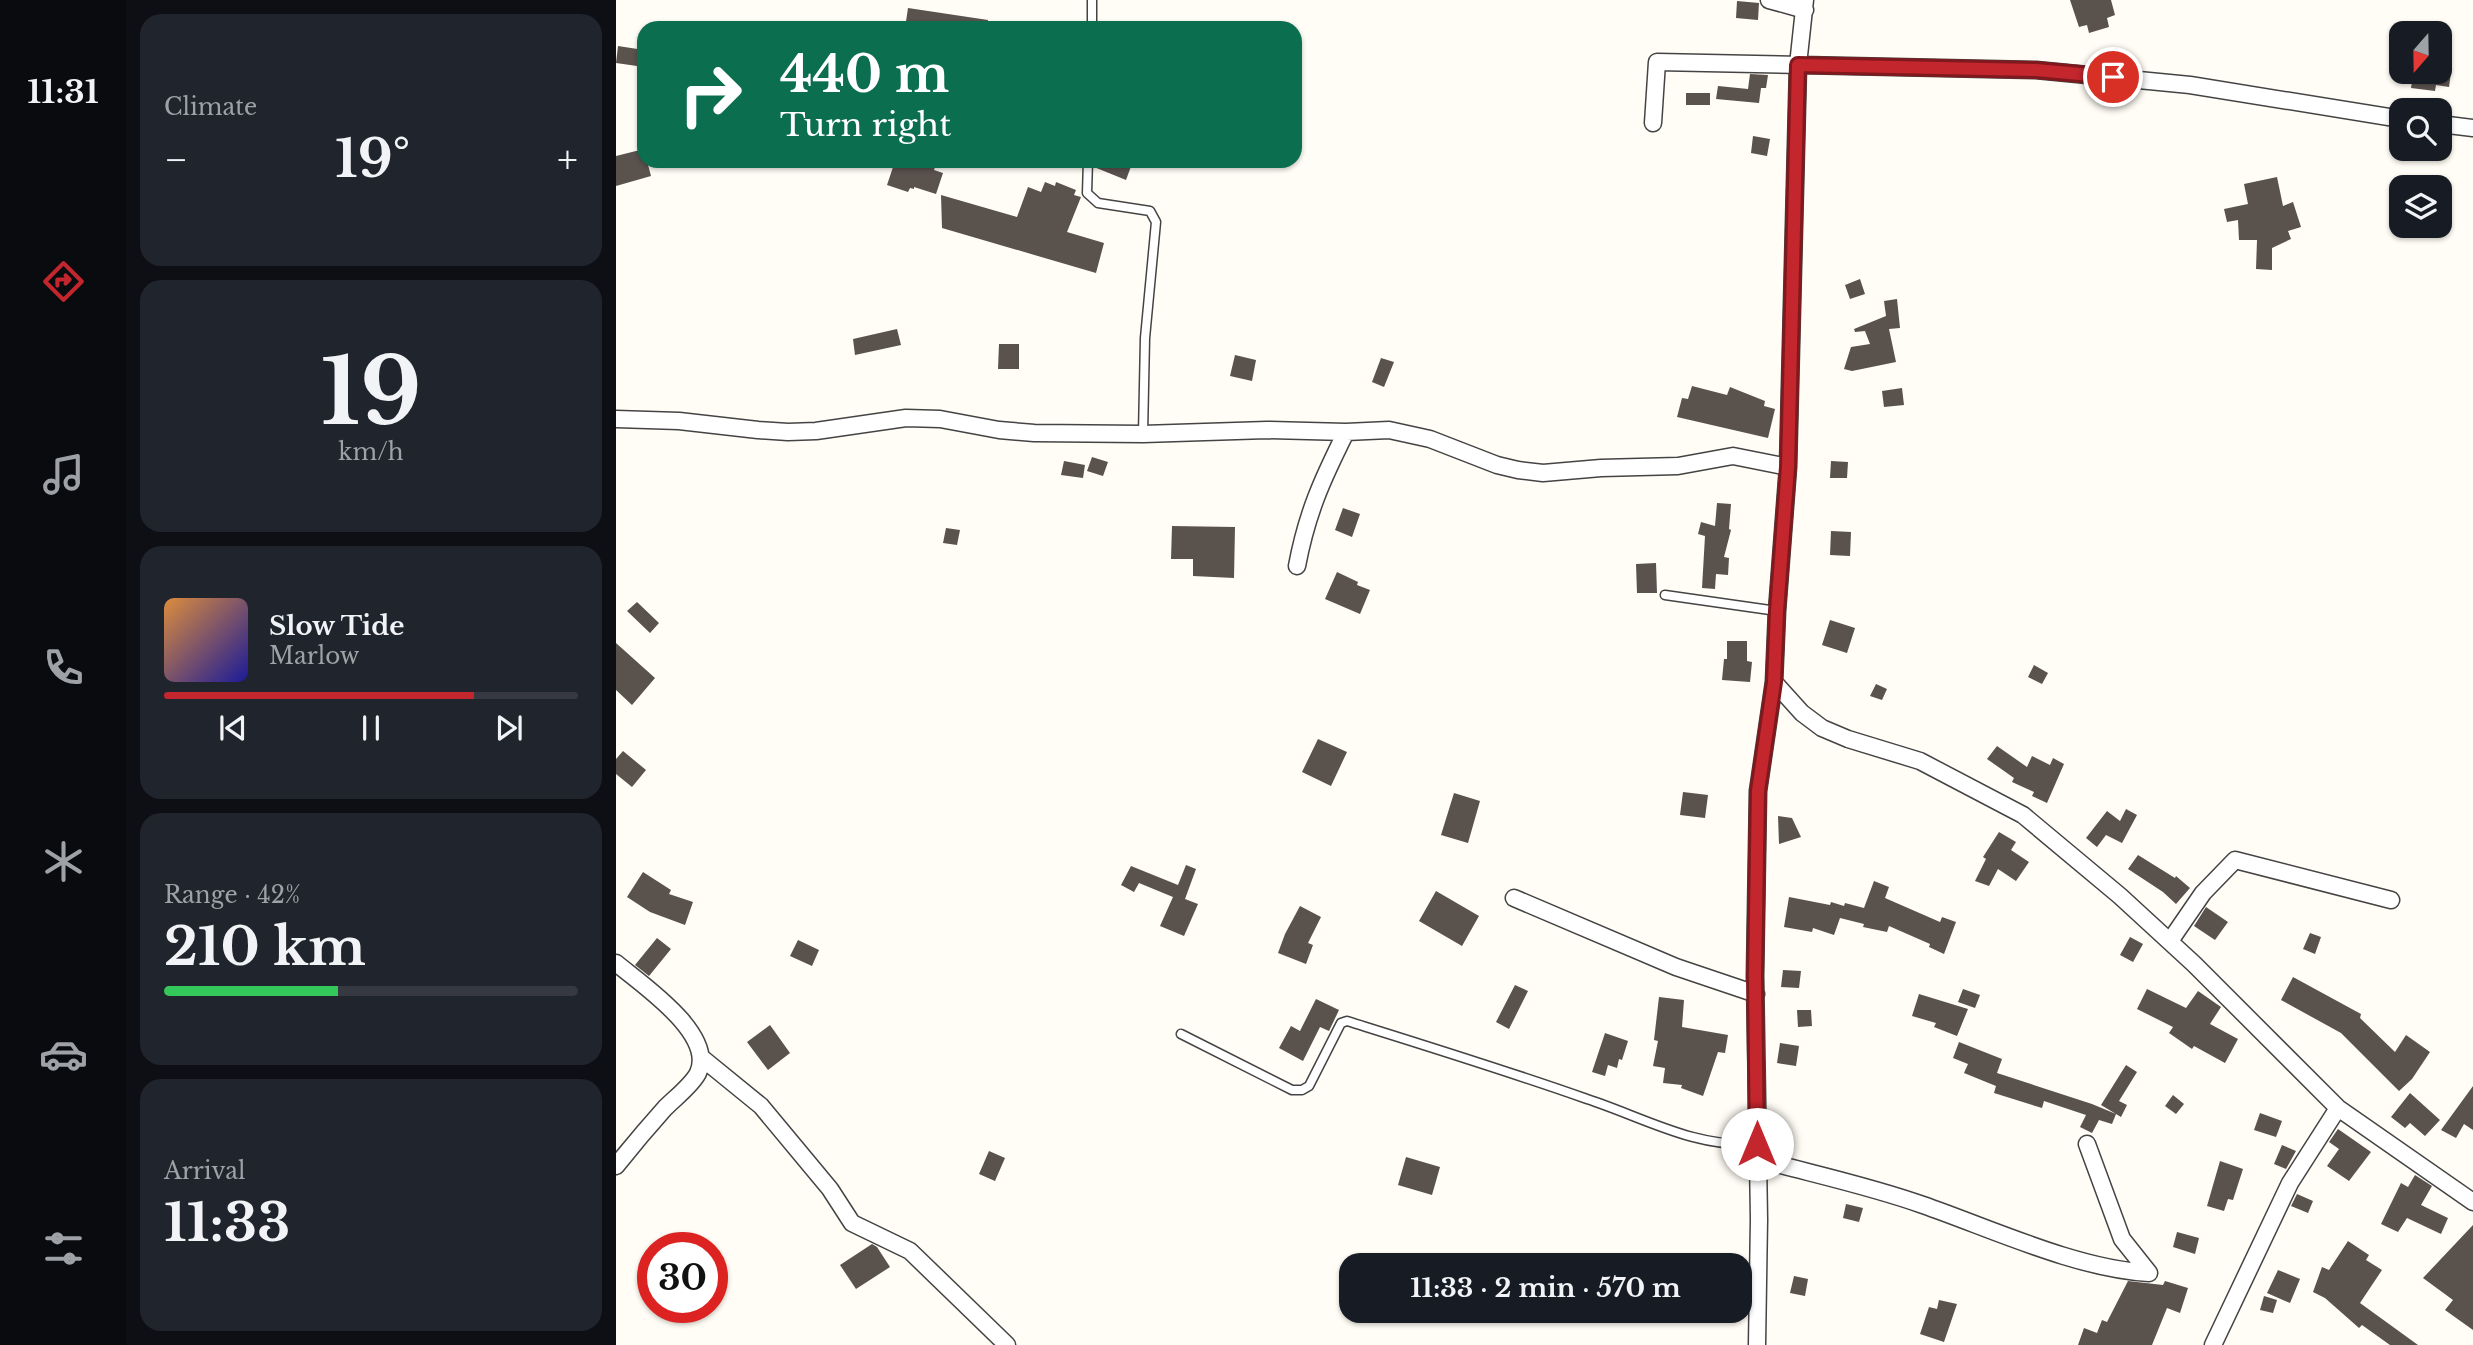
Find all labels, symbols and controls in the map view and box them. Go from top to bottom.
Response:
north arrow [2389,21,2452,84]
map controls [2389,21,2452,238]
text: 440 m [780,44,949,105]
pin [2083,47,2143,107]
icon: right [665,49,756,140]
icon: arrive [2094,58,2132,96]
text: 11:31 [27,72,99,112]
text: Climate [164,93,257,121]
button: search [2389,98,2452,161]
text: Turn right [780,105,951,145]
text: 19° [335,127,410,191]
text: − [164,136,188,183]
text: + [557,136,578,183]
button: layers [2389,175,2452,238]
icon: directions [39,257,88,306]
text: 19 [320,336,422,449]
text: km/h [338,438,404,466]
icon: music [39,450,88,499]
text: Slow Tide [269,610,405,642]
text: Marlow [269,642,359,670]
icon: phone [39,643,88,692]
icon: previous [214,709,252,747]
icon: pause [352,709,390,747]
icon: next [490,709,528,747]
icon: climate [39,837,88,886]
text: Range · 42% [164,881,300,909]
text: 210 km [164,915,366,979]
icon: car [39,1030,88,1079]
position arrow [1720,1107,1794,1181]
text: Arrival [164,1157,245,1185]
text: 11:33 [164,1191,290,1255]
icon: filters [39,1224,88,1273]
speed limit sign: 30 [637,1232,728,1323]
text: 11:33 · 2 min · 570 m [1410,1272,1681,1304]

